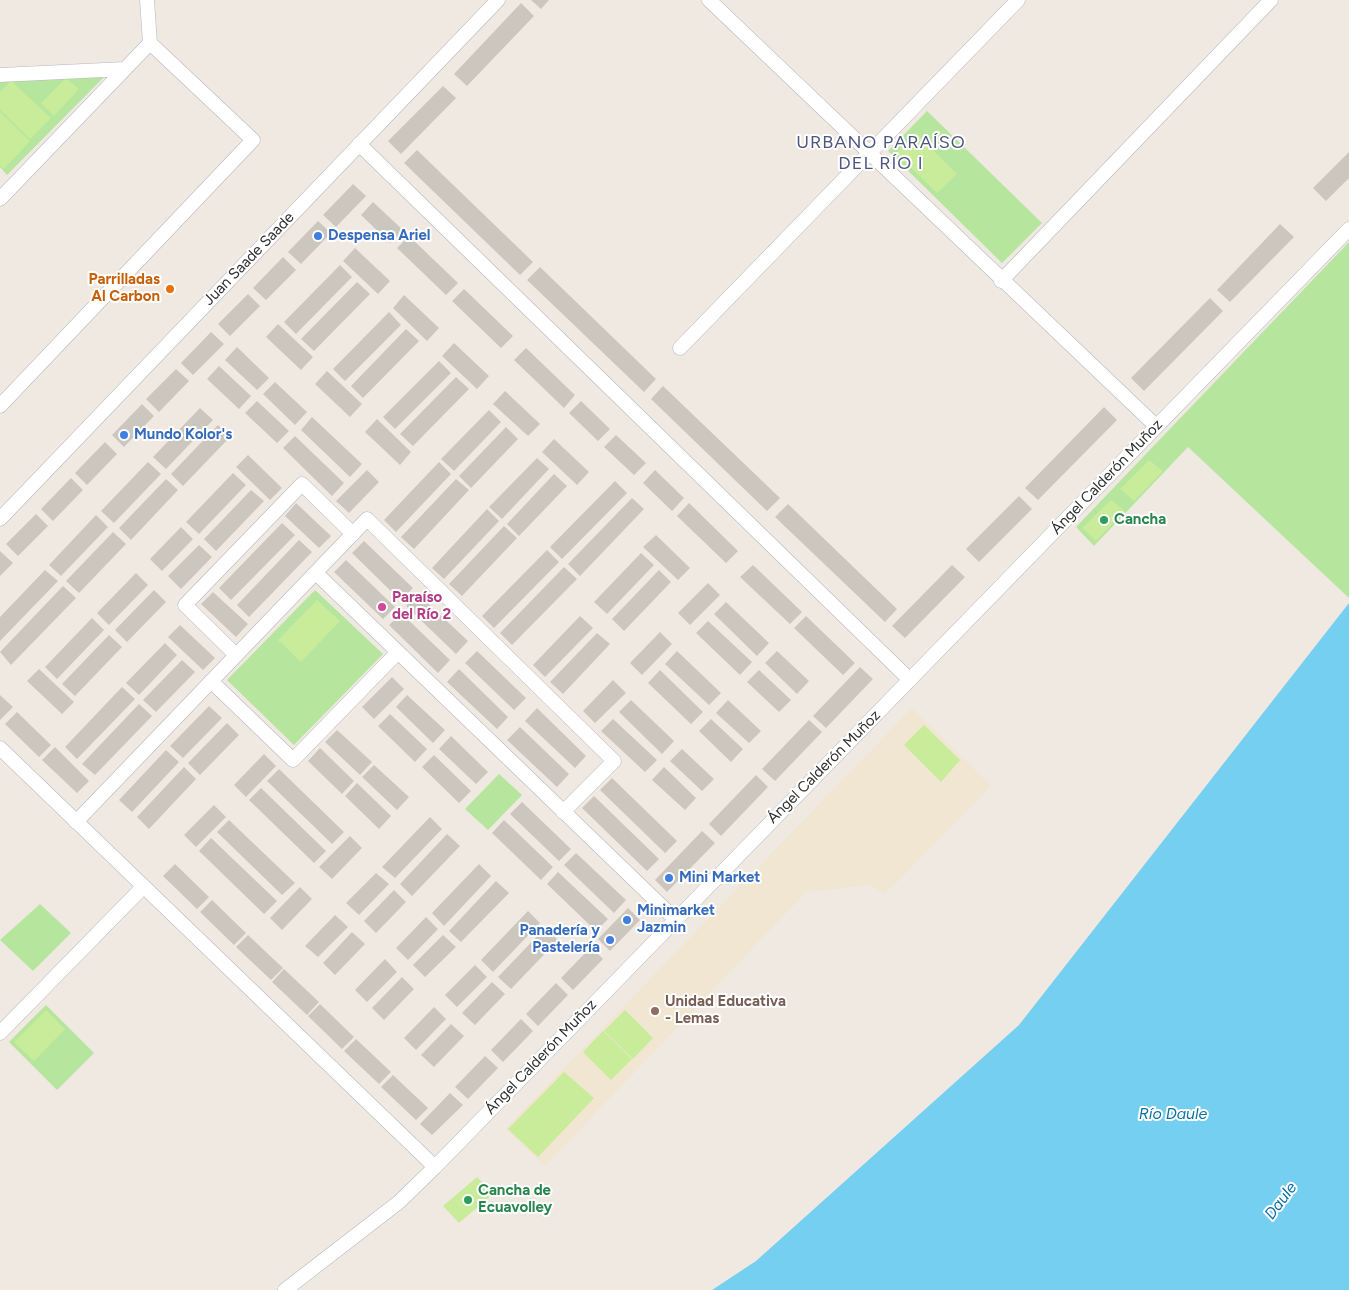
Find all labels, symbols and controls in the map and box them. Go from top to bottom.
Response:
district label: URBANO PARAÍSO DEL RÍO I [794,132,968,174]
street label: Juan Saade Saade [200,209,298,309]
place label: Despensa Ariel [328,227,431,245]
marker: Despensa Ariel [312,230,324,242]
place label: Parrilladas Al Carbon [89,271,160,306]
marker: Parrilladas Al Carbon [164,283,176,295]
street label: Ángel Calderón Muñoz [1048,416,1166,538]
place label: Mundo Kolor's [134,426,232,444]
marker: Mundo Kolor's [118,429,130,441]
place label: Cancha [1114,511,1166,529]
marker: Cancha [1098,514,1110,526]
place label: Paraíso del Río 2 [392,589,451,624]
marker: Paraíso del Río 2 [376,601,388,613]
street label: Ángel Calderón Muñoz [764,707,884,827]
place label: Mini Market [679,869,760,887]
marker: Mini Market [663,872,675,884]
place label: Minimarket Jazmin [637,902,715,937]
marker: Minimarket Jazmin [621,914,633,926]
place label: Panadería y Pastelería [520,922,600,957]
marker: Panadería y Pastelería [604,934,616,946]
place label: Unidad Educativa - Lemas [665,993,786,1028]
street label: Ángel Calderón Muñoz [482,996,600,1118]
marker: Unidad Educativa - Lemas [649,1005,661,1017]
water label: Río Daule [1139,1104,1207,1124]
water label: Daule [1261,1179,1301,1223]
place label: Cancha de Ecuavolley [478,1182,552,1217]
marker: Cancha de Ecuavolley [462,1194,474,1206]

